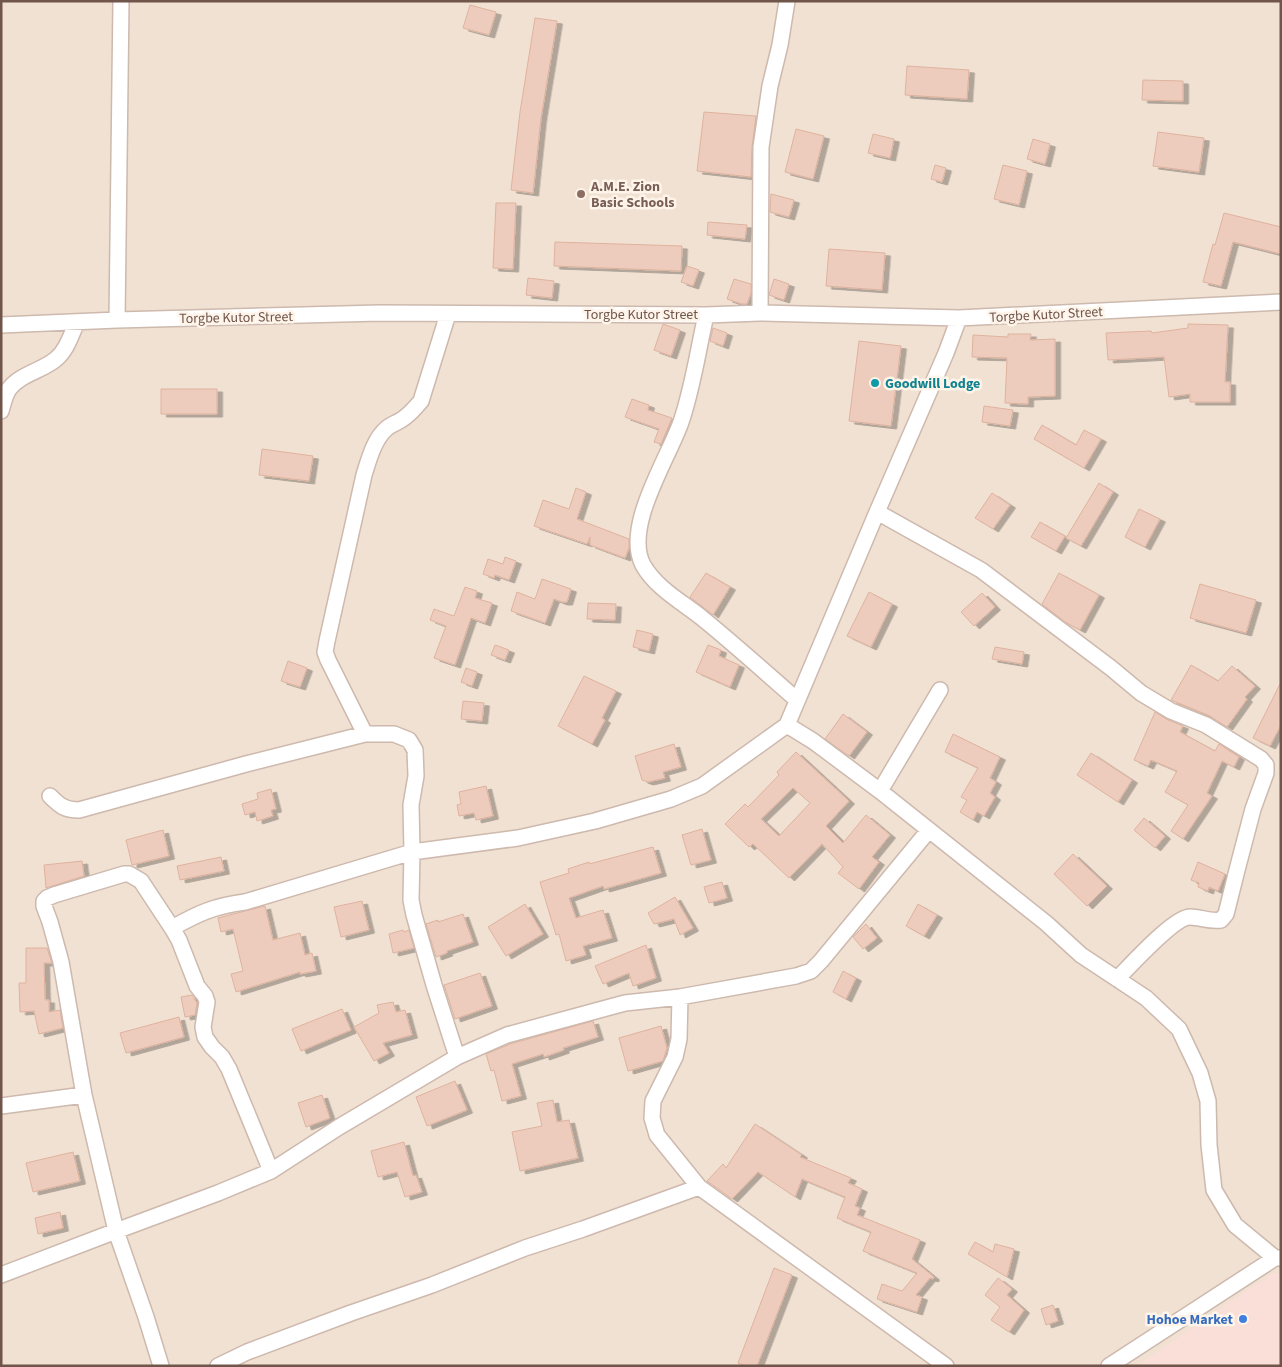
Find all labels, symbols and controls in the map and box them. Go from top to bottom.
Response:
place label: A.M.E. Zion Basic Schools [590,177,674,213]
marker: A.M.E. Zion Basic Schools [575,188,587,200]
street label: Torgbe Kutor Street [989,302,1104,328]
street label: Torgbe Kutor Street [584,305,698,325]
street label: Torgbe Kutor Street [179,307,293,329]
place label: Goodwill Lodge [885,374,980,394]
marker: Goodwill Lodge [869,377,881,389]
place label: Hohoe Market [1147,1310,1234,1330]
marker: Hohoe Market [1237,1313,1249,1325]

